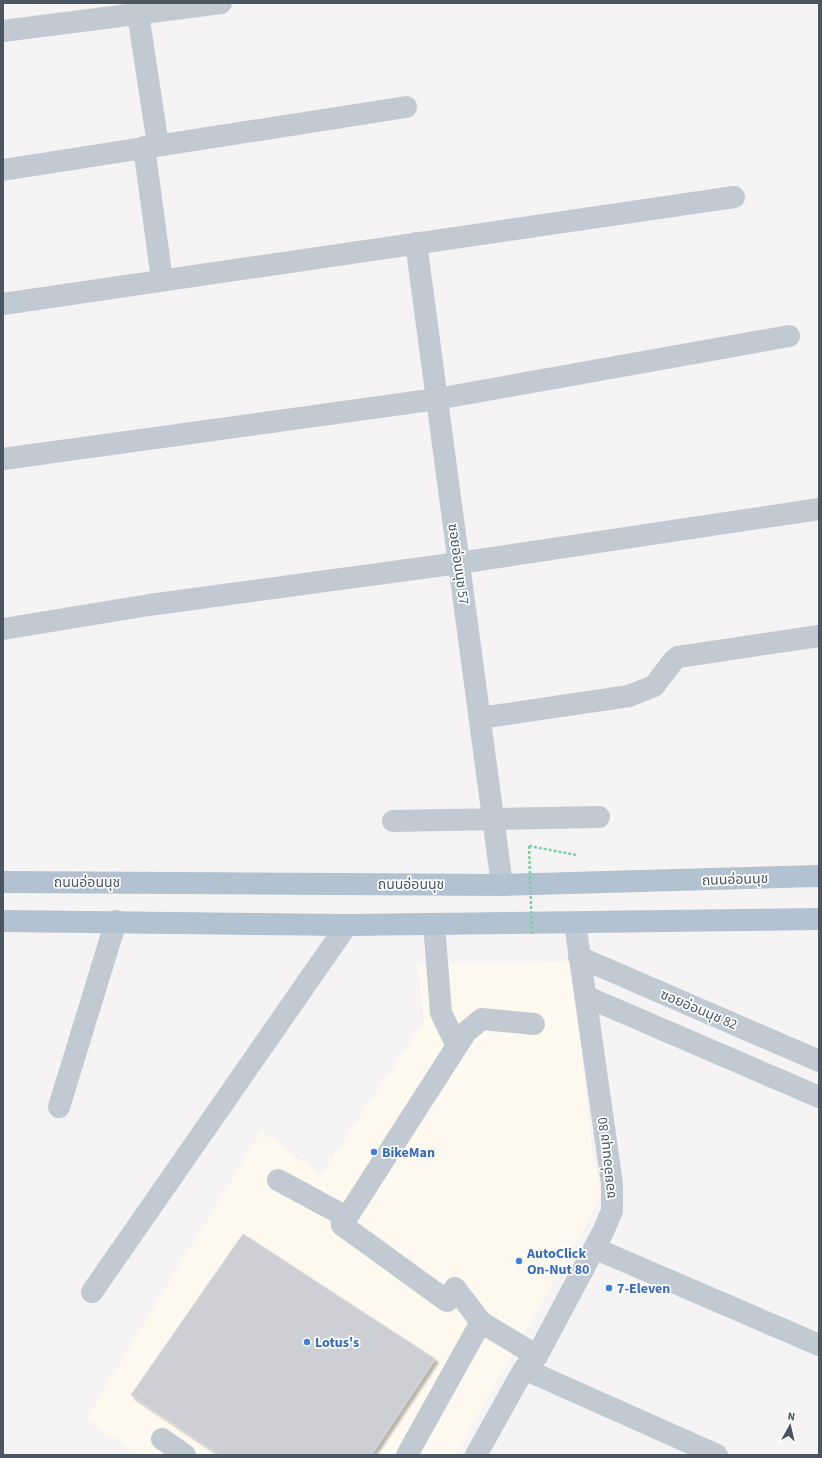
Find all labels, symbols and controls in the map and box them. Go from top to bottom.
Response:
street label: ซอยอ่อนนุช 57 [442,522,474,606]
street label: ถนนอ่อนนุช [701,869,769,891]
street label: ถนนอ่อนนุช [54,873,120,893]
street label: ถนนอ่อนนุช [378,875,444,895]
street label: ซอยอ่อนนุช 82 [657,985,740,1035]
street label: ซอยอ่อนนุช 80 [593,1116,621,1200]
place label: BikeMan [382,1143,435,1163]
marker: BikeMan [369,1147,379,1157]
place label: AutoClick On-Nut 80 [526,1244,589,1280]
marker: AutoClick On-Nut 80 [514,1256,524,1266]
place label: 7-Eleven [617,1279,670,1299]
marker: 7-Eleven [604,1283,614,1293]
place label: Lotus's [315,1333,359,1353]
marker: Lotus's [302,1337,312,1347]
north arrow [770,1406,810,1446]
text: N [787,1409,796,1425]

